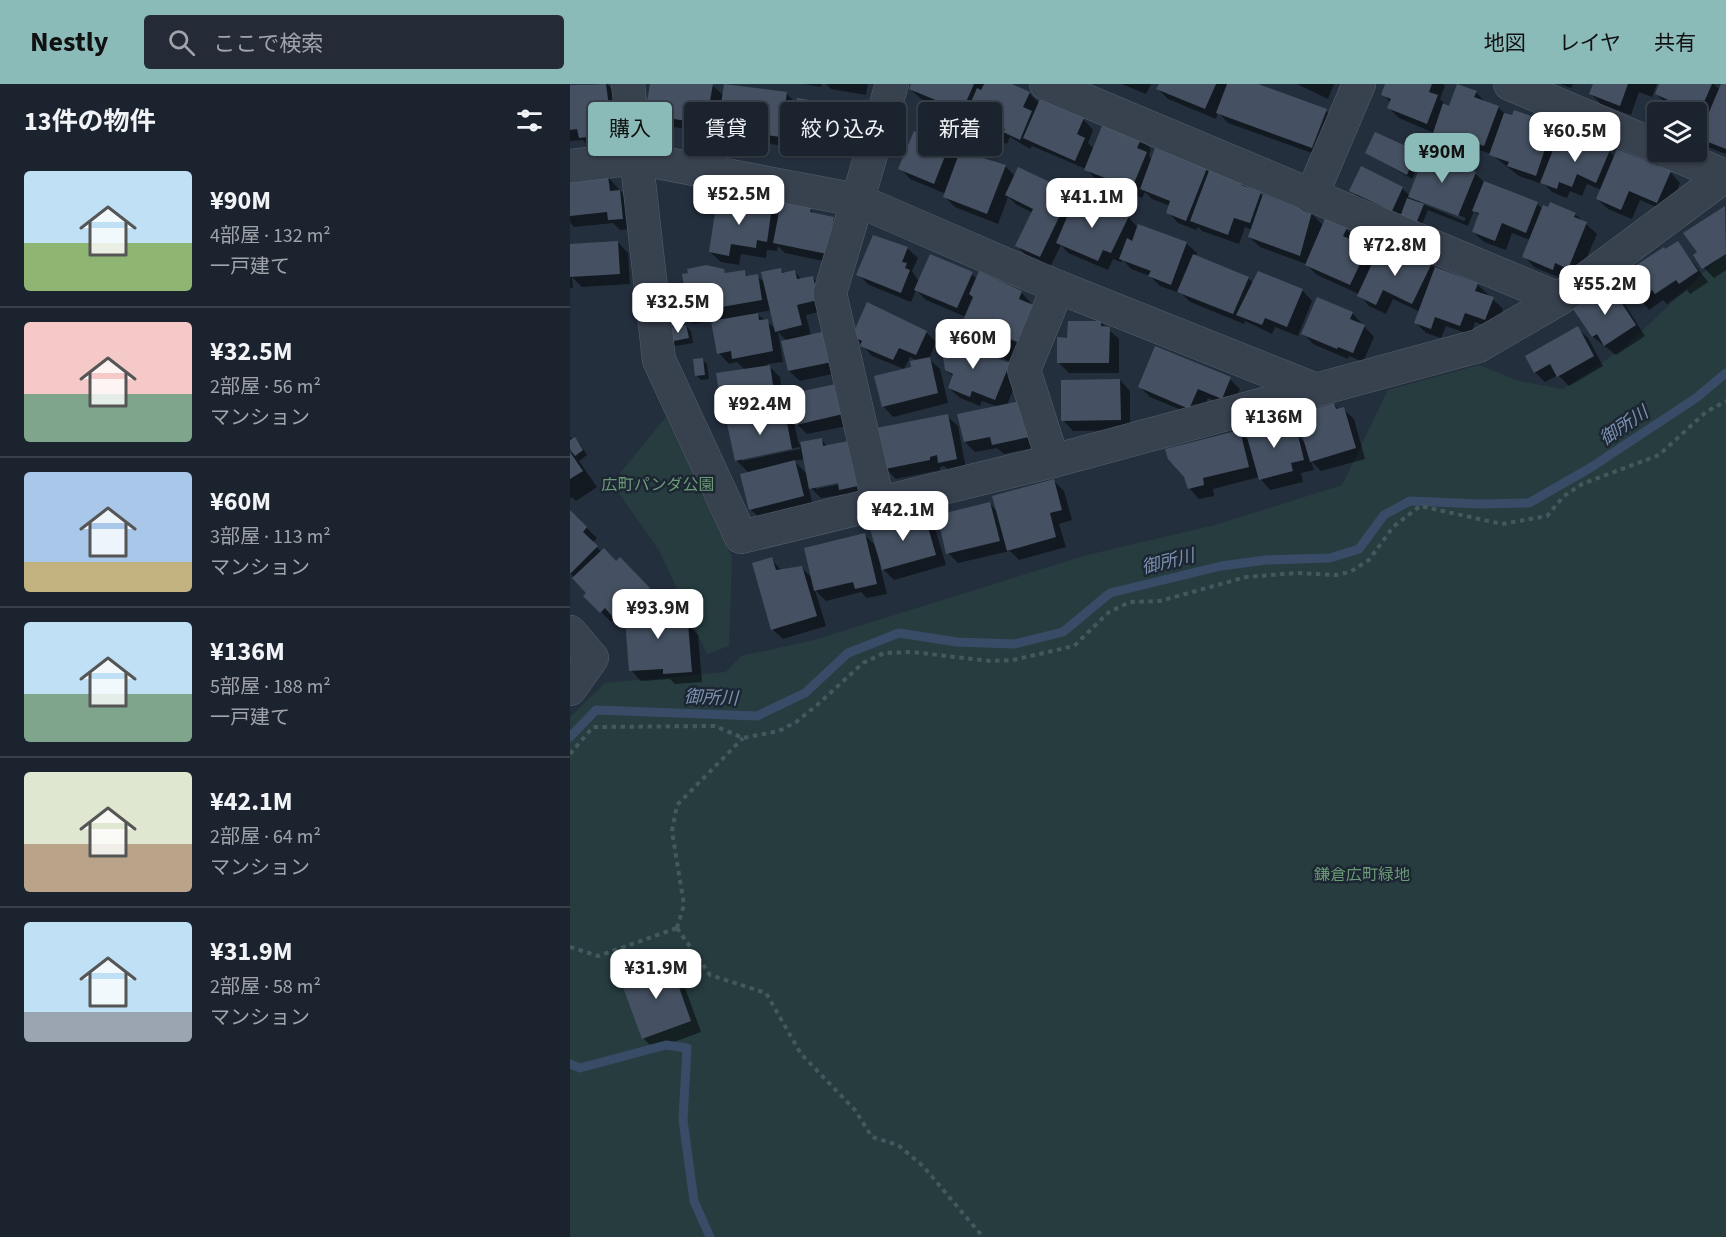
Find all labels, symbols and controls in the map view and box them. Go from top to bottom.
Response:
search box [144,15,564,69]
text: Nestly [30,22,108,62]
icon: search [165,26,198,59]
text: ここで検索 [213,28,323,60]
text: 地図 [1484,28,1526,58]
text: レイヤ [1559,28,1621,58]
text: 共有 [1654,28,1696,58]
chip: 購入 [588,102,672,156]
chip: 賃貸 [684,102,768,156]
chip: 絞り込み [780,102,906,156]
chip: 新着 [918,102,1002,156]
map controls [1647,102,1707,162]
button: layers [1647,102,1707,162]
text: 13件の物件 [24,103,155,140]
icon: filters [513,104,546,137]
pin: ¥60.5M [1526,112,1624,163]
text: ¥60.5M [1543,117,1607,145]
pin: ¥90M [1406,133,1478,184]
text: ¥90M [1419,138,1465,166]
pin: ¥52.5M [690,175,788,226]
pin: ¥41.1M [1043,178,1141,229]
text: ¥52.5M [707,180,771,208]
text: ¥90M [210,182,271,219]
text: ¥41.1M [1060,183,1124,211]
icon: home [72,195,144,267]
text: 4部屋 · 132 m² [210,222,331,250]
pin: ¥72.8M [1346,226,1444,277]
text: ¥72.8M [1363,231,1427,259]
text: 一戸建て [210,253,290,281]
pin: ¥55.2M [1556,265,1654,316]
text: ¥55.2M [1573,270,1637,298]
pin: ¥32.5M [629,283,727,334]
text: ¥32.5M [646,288,710,316]
pin: ¥60M [937,319,1009,370]
text: ¥60M [950,324,996,352]
text: ¥32.5M [210,333,293,370]
icon: home [72,346,144,418]
text: 2部屋 · 56 m² [210,373,321,401]
pin: ¥92.4M [711,385,809,436]
text: ¥92.4M [728,390,792,418]
pin: ¥136M [1232,398,1316,449]
water label: 御所川 [1595,399,1655,451]
text: ¥136M [1245,403,1303,431]
text: マンション [210,404,310,432]
park label: 広町パンダ公園 [602,474,714,496]
text: ¥60M [210,483,271,520]
pin: ¥42.1M [854,491,952,542]
icon: home [72,496,144,568]
text: ¥42.1M [871,496,935,524]
text: 3部屋 · 113 m² [210,523,331,551]
water label: 御所川 [1139,543,1199,581]
text: マンション [210,554,310,582]
pin: ¥93.9M [609,589,707,640]
text: ¥93.9M [626,594,690,622]
text: ¥136M [210,633,285,670]
icon: home [72,646,144,718]
text: 5部屋 · 188 m² [210,673,331,701]
water label: 御所川 [684,685,740,712]
text: 一戸建て [210,704,290,732]
text: ¥42.1M [210,783,293,820]
icon: home [72,796,144,868]
text: 2部屋 · 64 m² [210,823,321,851]
text: マンション [210,854,310,882]
park label: 鎌倉広町緑地 [1314,864,1410,886]
text: ¥31.9M [210,933,293,970]
icon: home [72,946,144,1018]
pin: ¥31.9M [607,949,705,1000]
text: ¥31.9M [624,954,688,982]
text: 2部屋 · 58 m² [210,973,321,1001]
text: マンション [210,1004,310,1032]

